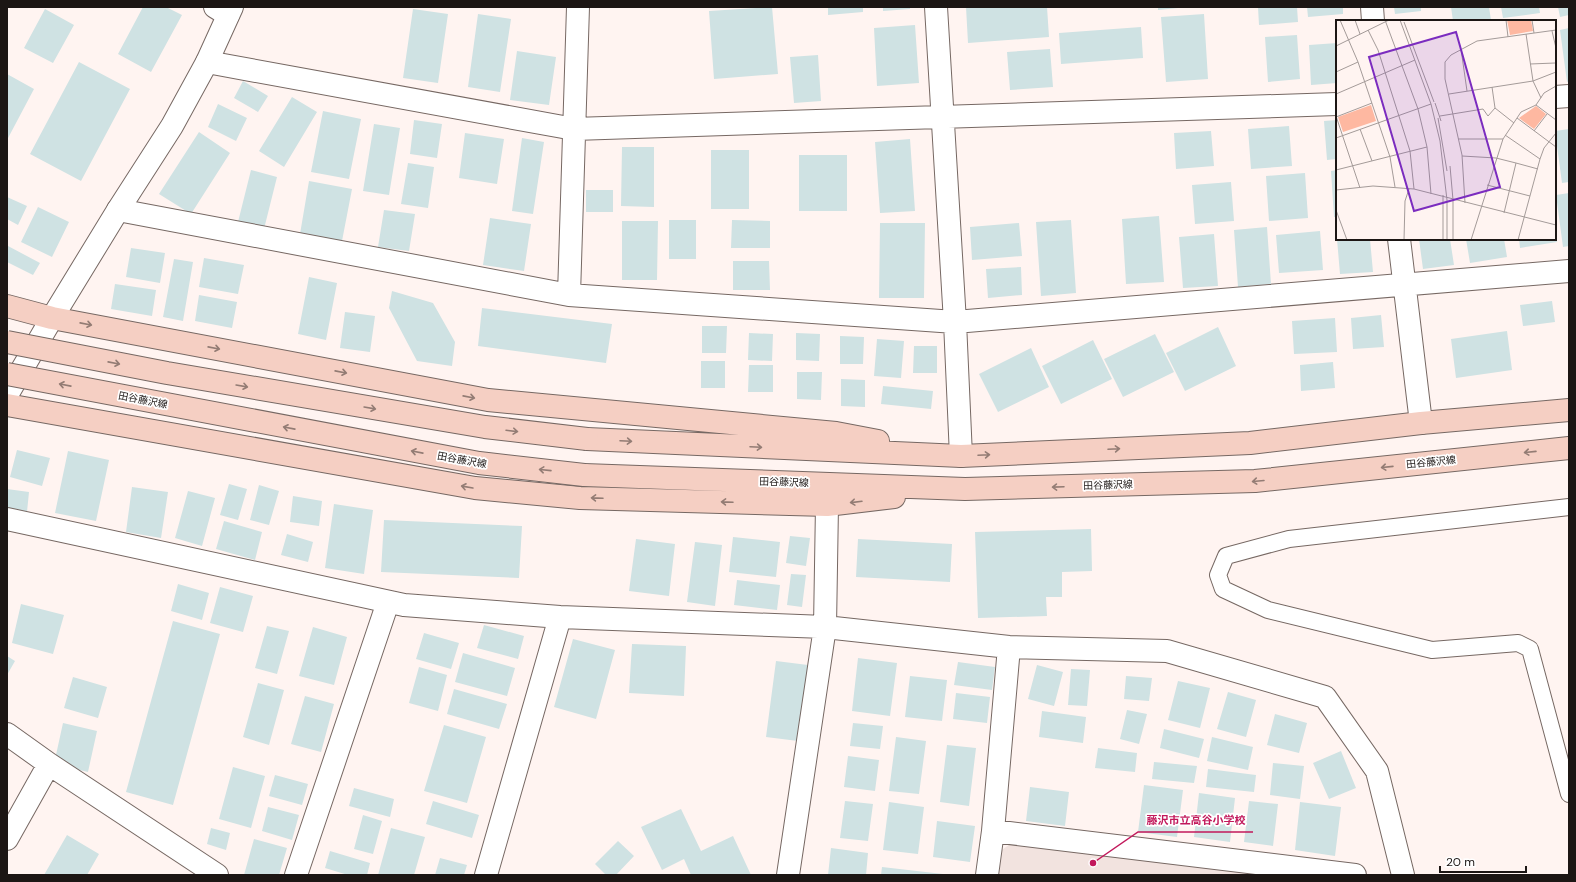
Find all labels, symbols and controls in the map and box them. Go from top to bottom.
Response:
inset map [1336,20,1556,240]
one-way arrow [79,320,92,328]
one-way arrow [207,345,220,353]
one-way arrow [107,359,120,367]
one-way arrow [335,369,348,377]
one-way arrow [59,381,72,389]
one-way arrow [235,382,248,390]
street label: 田谷藤沢線 [117,389,169,411]
one-way arrow [462,393,475,401]
one-way arrow [363,404,376,412]
one-way arrow [283,424,296,432]
one-way arrow [505,427,518,434]
one-way arrow [619,437,632,445]
one-way arrow [749,443,762,451]
one-way arrow [1107,446,1120,453]
one-way arrow [411,447,424,455]
one-way arrow [1524,448,1537,456]
street label: 田谷藤沢線 [436,449,488,471]
one-way arrow [977,451,990,459]
street label: 田谷藤沢線 [1405,453,1457,471]
one-way arrow [1381,463,1394,471]
one-way arrow [539,467,552,474]
street label: 田谷藤沢線 [759,475,809,489]
one-way arrow [1252,477,1265,484]
street label: 田谷藤沢線 [1083,478,1133,492]
one-way arrow [461,482,474,490]
one-way arrow [1052,483,1065,491]
one-way arrow [591,494,604,502]
one-way arrow [721,498,734,506]
one-way arrow [850,498,863,506]
callout: 藤沢市立高谷小学校 [1138,809,1253,832]
text: 藤沢市立高谷小学校 [1147,813,1246,827]
scale bar [1440,848,1526,874]
text: 20 m [1446,854,1475,870]

